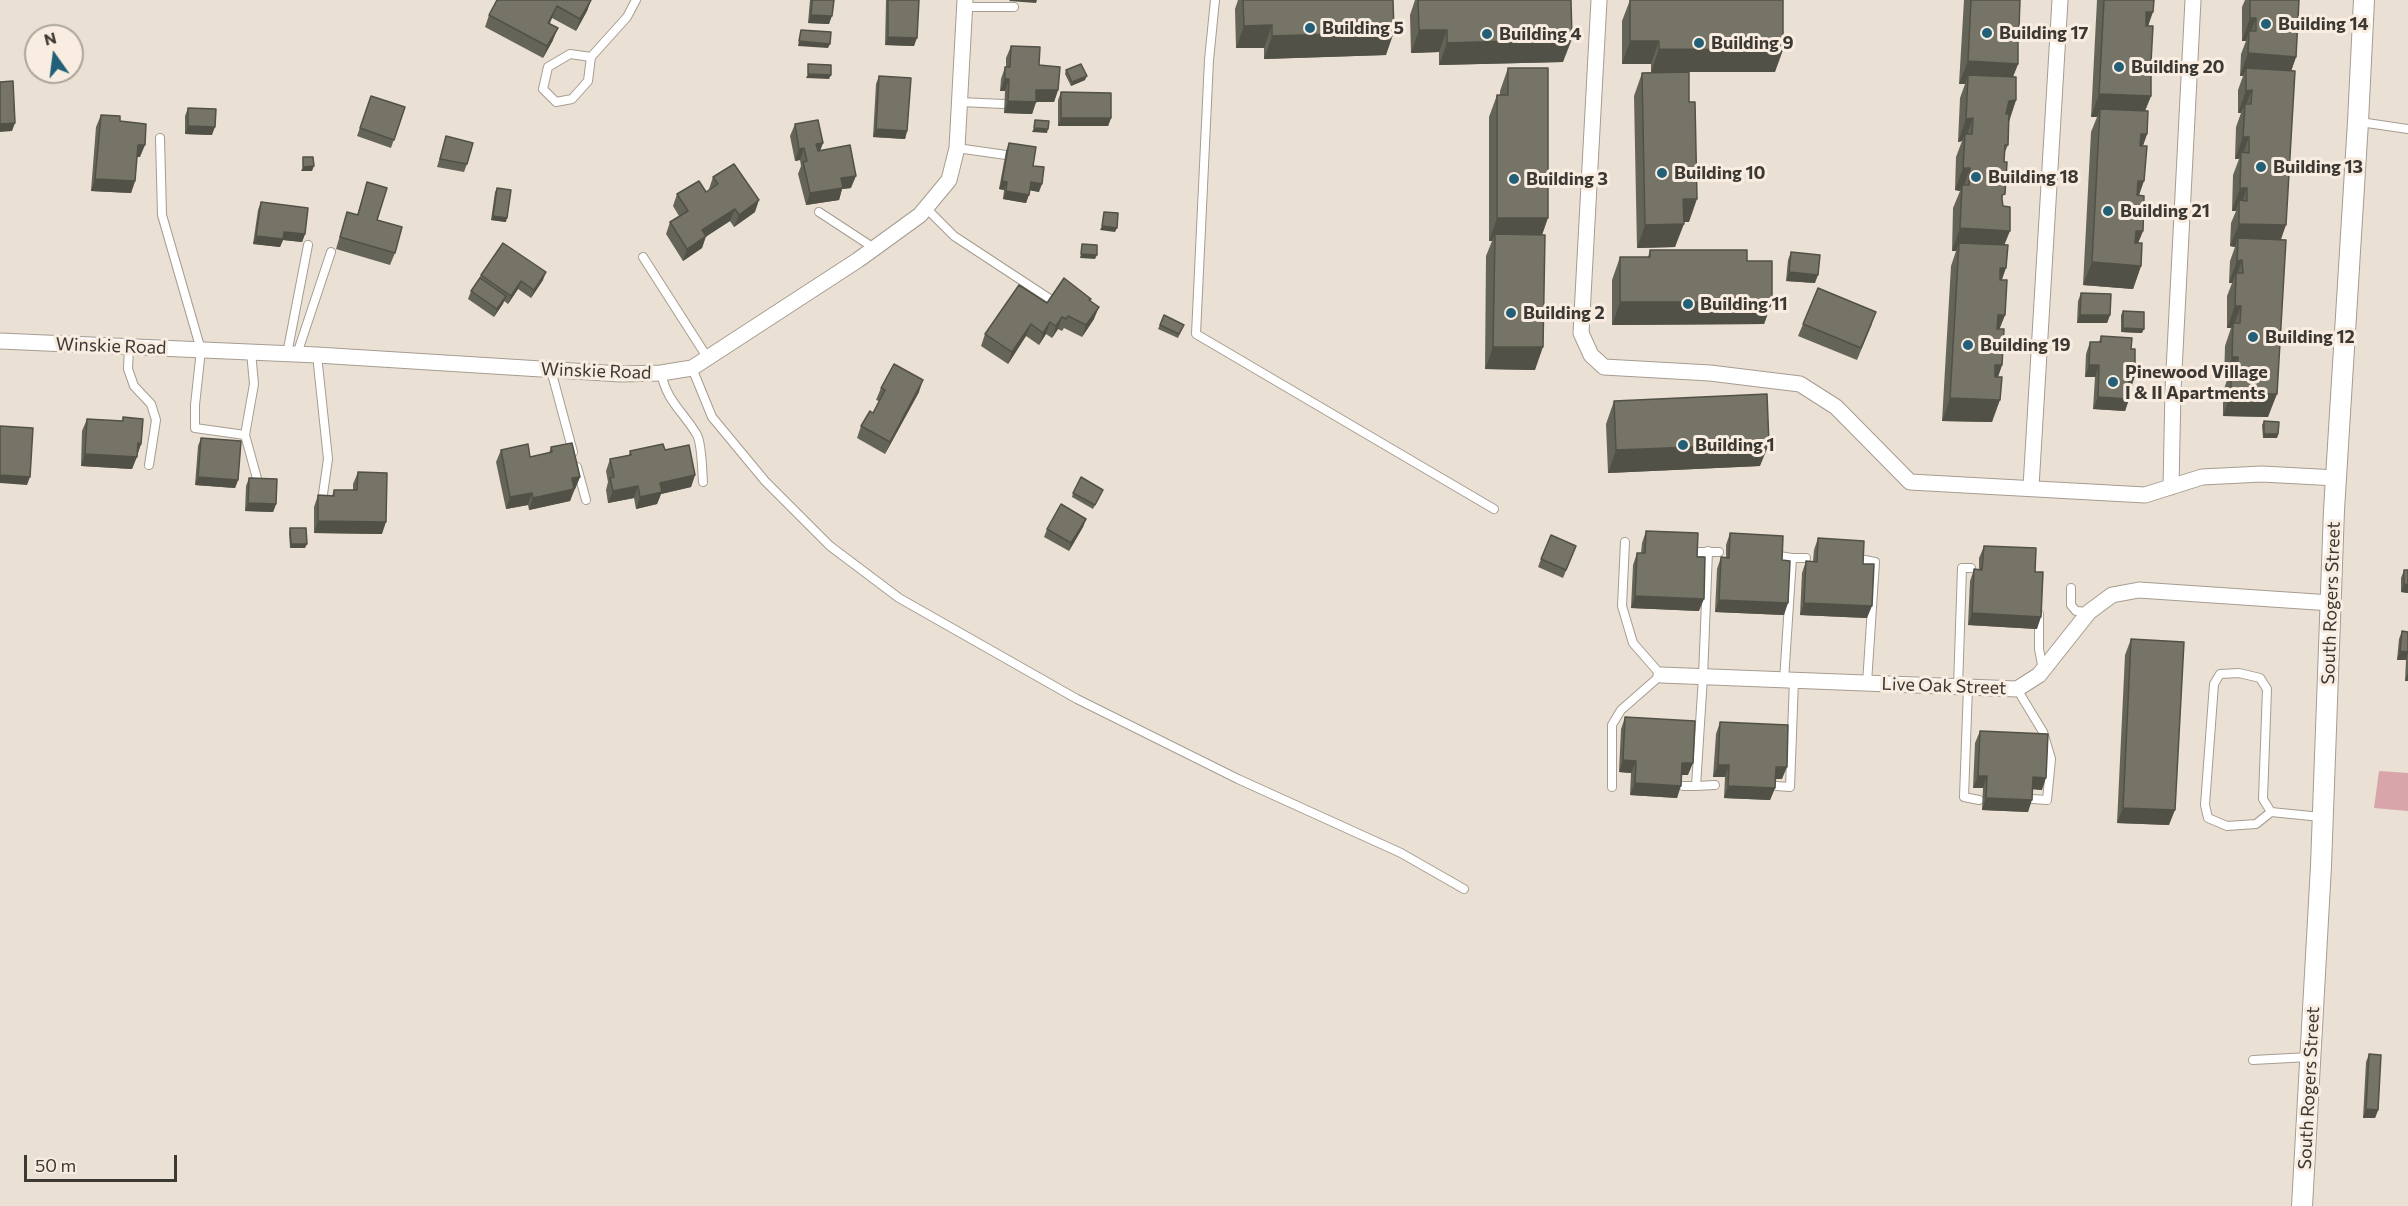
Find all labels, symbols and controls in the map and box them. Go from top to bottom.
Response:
place label: Building 14 [2278,13,2369,35]
place label: Building 5 [1322,17,1404,39]
marker: Building 14 [2259,17,2273,31]
marker: Building 5 [1303,21,1317,35]
place label: Building 17 [1999,22,2088,44]
place label: Building 4 [1499,23,1581,45]
north arrow [24,24,84,84]
marker: Building 17 [1980,26,1994,40]
text: N [42,27,58,49]
marker: Building 4 [1480,27,1494,41]
place label: Building 9 [1711,32,1793,54]
marker: Building 9 [1692,36,1706,50]
place label: Building 20 [2131,56,2224,78]
marker: Building 20 [2112,60,2126,74]
place label: Building 13 [2273,156,2363,178]
marker: Building 13 [2254,160,2268,174]
place label: Building 10 [1674,162,1765,184]
marker: Building 10 [1655,166,1669,180]
place label: Building 18 [1988,166,2079,188]
place label: Building 3 [1526,168,1608,190]
marker: Building 18 [1969,170,1983,184]
marker: Building 3 [1507,172,1521,186]
place label: Building 21 [2120,200,2210,222]
marker: Building 21 [2101,204,2115,218]
place label: Building 11 [1700,293,1788,315]
marker: Building 11 [1681,297,1695,311]
place label: Building 2 [1523,302,1605,324]
marker: Building 2 [1504,306,1518,320]
place label: Building 12 [2265,326,2355,348]
marker: Building 12 [2246,330,2260,344]
street label: Winskie Road [55,333,167,359]
place label: Building 19 [1980,334,2071,356]
marker: Building 19 [1961,338,1975,352]
street label: Winskie Road [540,358,652,384]
place label: Pinewood Village I & II Apartments [2125,361,2268,404]
marker: Pinewood Village I & II Apartments [2106,375,2120,389]
place label: Building 1 [1695,434,1775,456]
marker: Building 1 [1676,438,1690,452]
street label: South Rogers Street [2317,521,2345,685]
street label: Live Oak Street [1881,673,2007,699]
street label: South Rogers Street [2294,1006,2324,1170]
scale bar [27,1143,180,1181]
text: 50 m [35,1154,76,1176]

